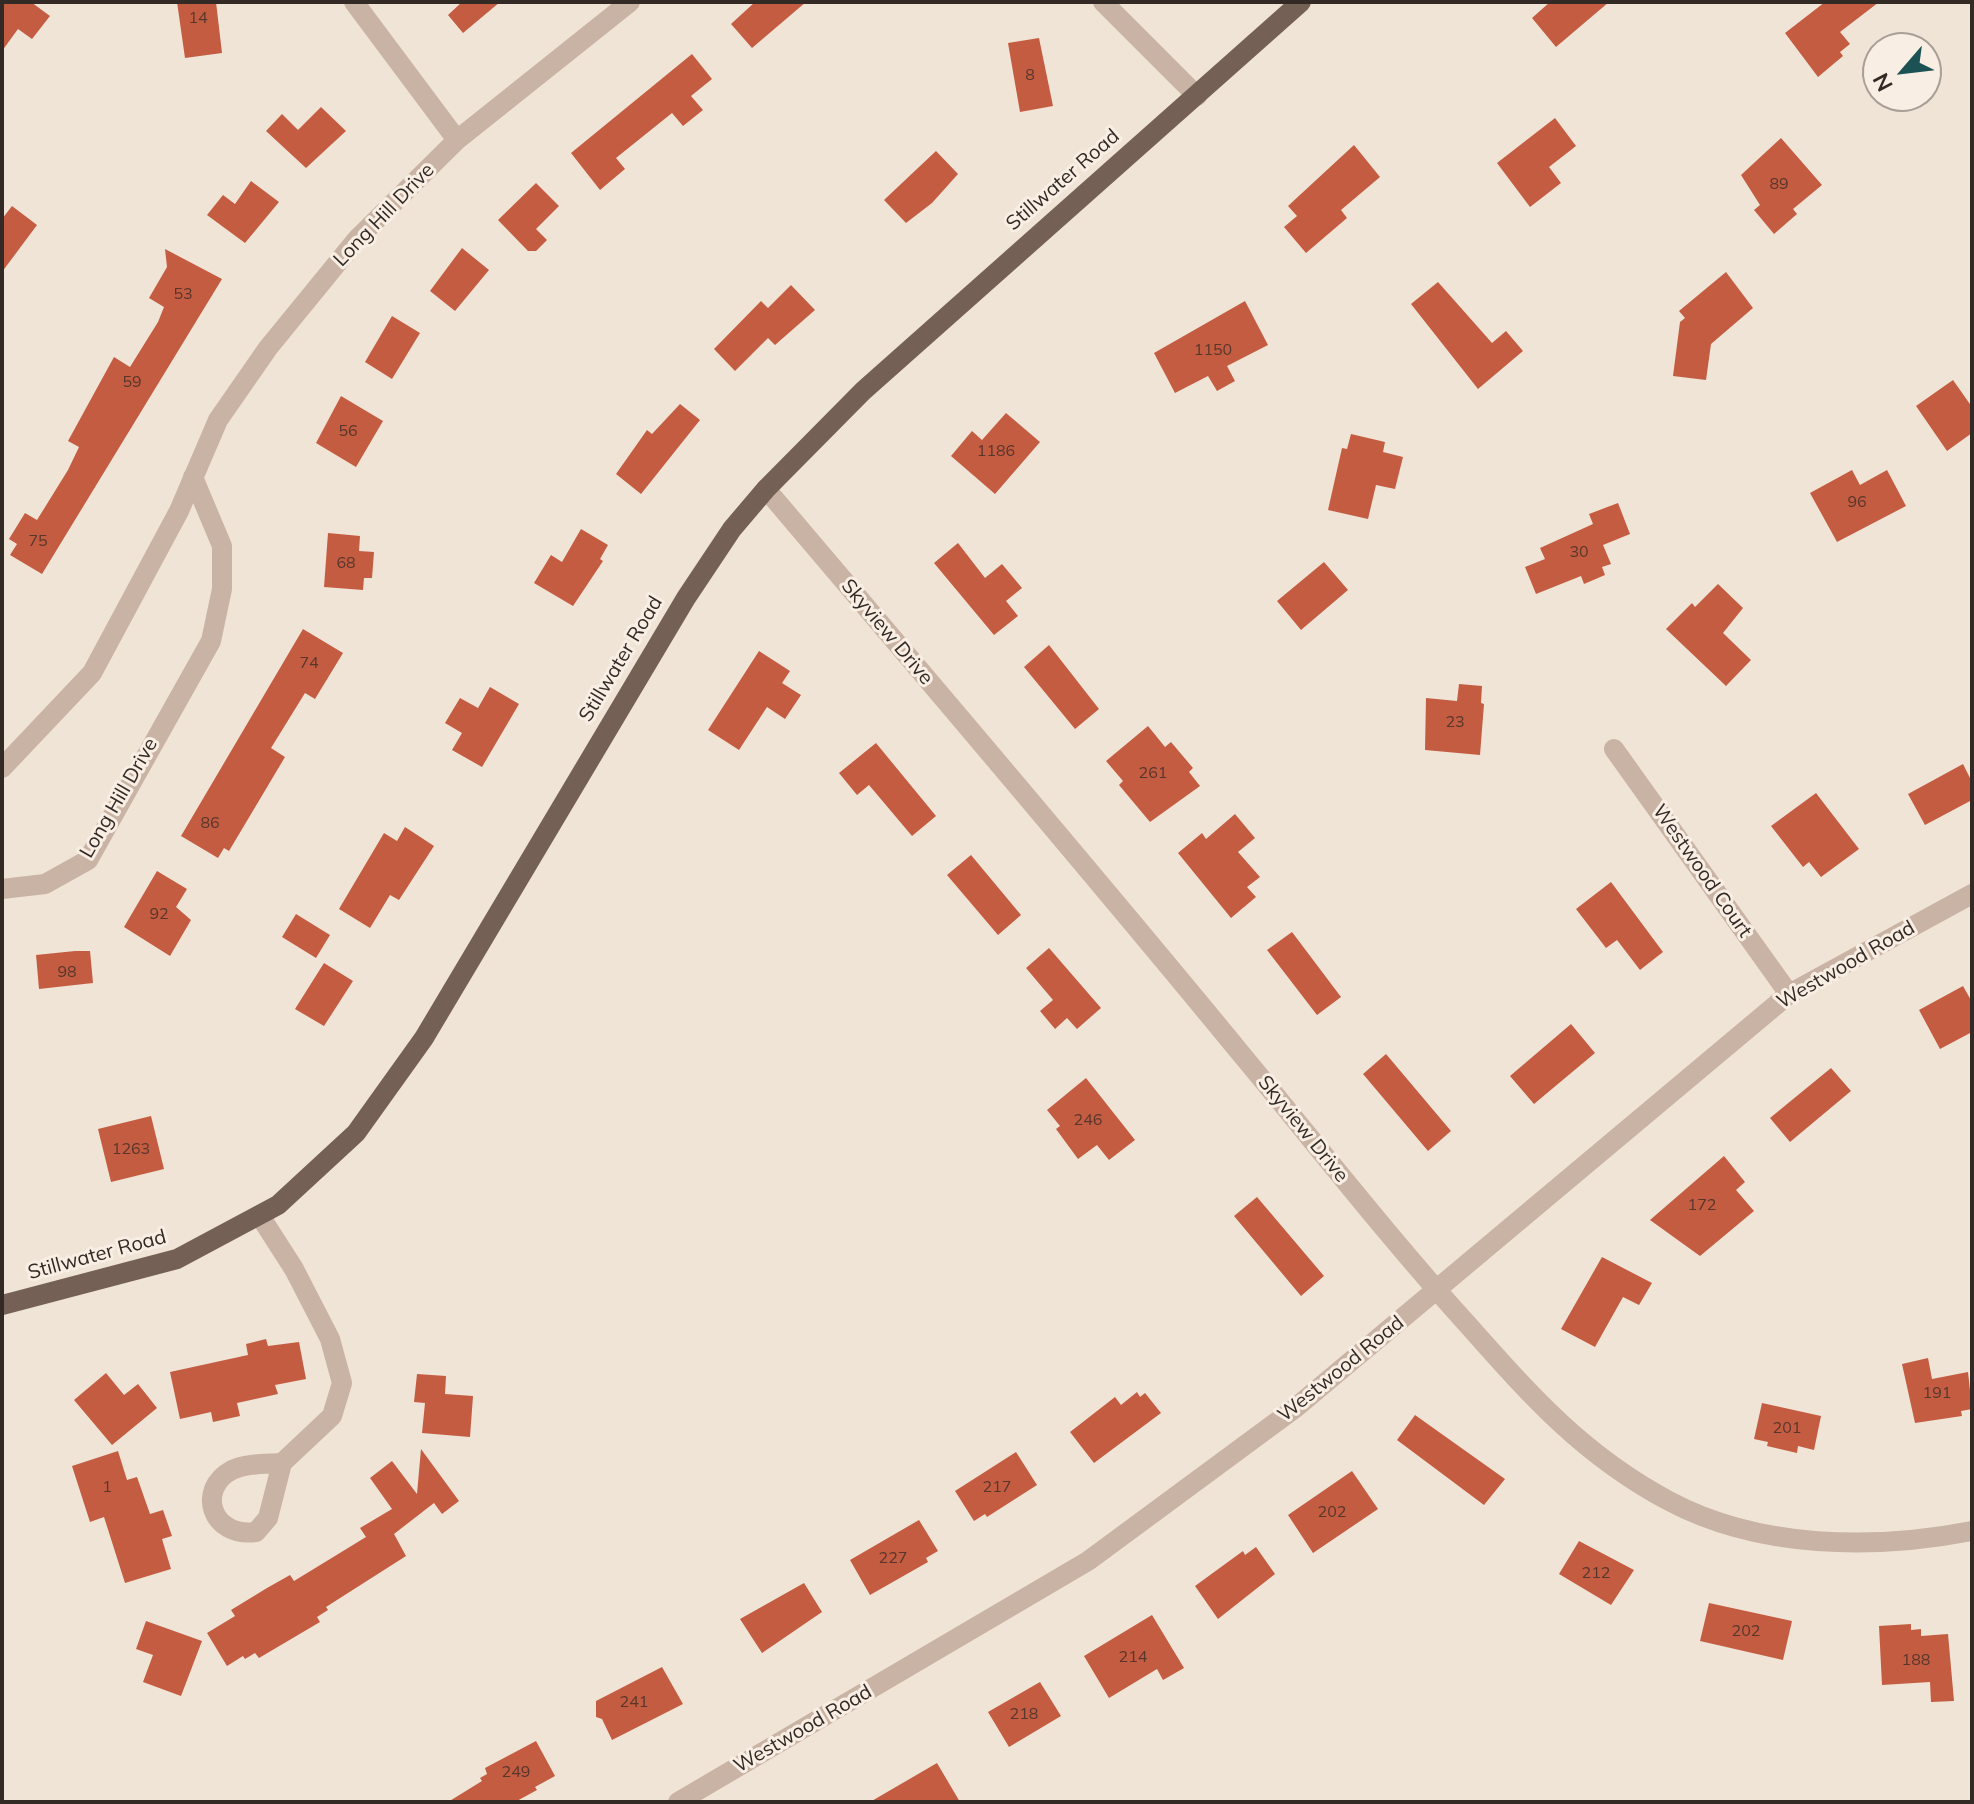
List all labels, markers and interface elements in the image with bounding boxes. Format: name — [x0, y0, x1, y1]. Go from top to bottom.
house number: 14 — [188, 8, 208, 28]
north arrow — [1862, 32, 1942, 112]
house number: 8 — [1025, 65, 1035, 85]
text: N — [1866, 68, 1899, 96]
street label: Stillwater Road — [1001, 124, 1125, 236]
street label: Long Hill Drive — [329, 158, 439, 272]
house number: 89 — [1769, 174, 1789, 194]
house number: 53 — [173, 284, 193, 304]
house number: 1150 — [1194, 340, 1232, 360]
house number: 59 — [122, 372, 142, 392]
house number: 56 — [338, 421, 358, 441]
house number: 1186 — [977, 441, 1015, 461]
house number: 96 — [1847, 492, 1867, 512]
house number: 75 — [28, 531, 48, 551]
house number: 30 — [1569, 542, 1589, 562]
house number: 68 — [336, 553, 356, 573]
street label: Skyview Drive — [836, 574, 938, 690]
street label: Stillwater Road — [574, 592, 668, 726]
house number: 74 — [299, 653, 319, 673]
house number: 23 — [1445, 712, 1465, 732]
street label: Long Hill Drive — [75, 734, 163, 862]
house number: 261 — [1139, 763, 1167, 783]
street label: Westwood Court — [1647, 800, 1757, 942]
house number: 86 — [200, 813, 220, 833]
house number: 92 — [149, 904, 169, 924]
street label: Westwood Road — [1773, 916, 1919, 1014]
house number: 98 — [57, 962, 77, 982]
street label: Skyview Drive — [1253, 1071, 1353, 1187]
house number: 246 — [1074, 1110, 1102, 1130]
house number: 1263 — [112, 1139, 150, 1159]
house number: 172 — [1688, 1195, 1716, 1215]
street label: Stillwater Road — [25, 1225, 169, 1285]
street label: Westwood Road — [1273, 1311, 1409, 1427]
house number: 191 — [1923, 1383, 1951, 1403]
house number: 201 — [1773, 1418, 1801, 1438]
house number: 1 — [102, 1477, 112, 1497]
house number: 217 — [983, 1477, 1011, 1497]
house number: 202 — [1318, 1502, 1346, 1522]
house number: 227 — [879, 1548, 907, 1568]
house number: 212 — [1582, 1563, 1610, 1583]
house number: 202 — [1732, 1621, 1760, 1641]
house number: 214 — [1119, 1647, 1147, 1667]
house number: 188 — [1902, 1650, 1930, 1670]
street label: Westwood Road — [730, 1680, 876, 1778]
house number: 241 — [620, 1692, 648, 1712]
house number: 218 — [1010, 1704, 1038, 1724]
house number: 249 — [502, 1762, 530, 1782]

